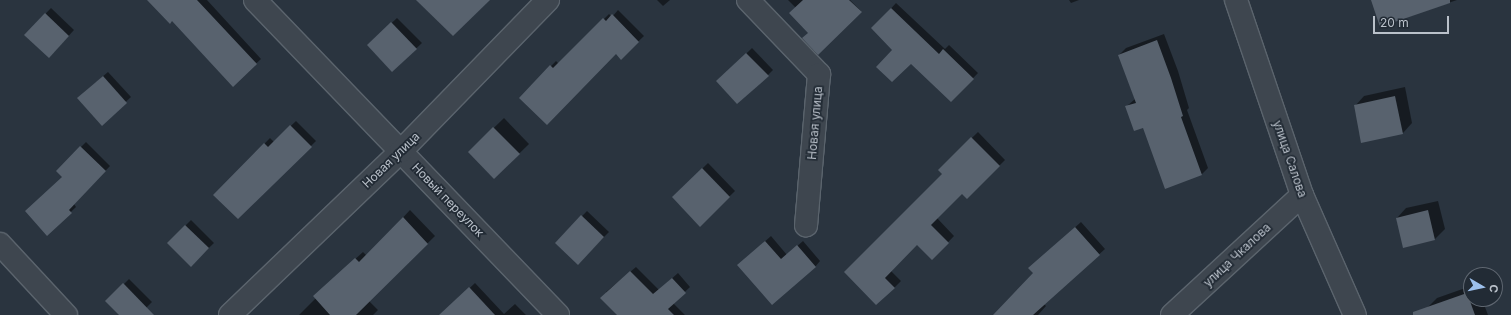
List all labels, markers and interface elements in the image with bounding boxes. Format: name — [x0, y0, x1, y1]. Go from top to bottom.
scale bar — [1375, 8, 1451, 34]
text: 20 m — [1380, 15, 1409, 30]
street label: Новая улица — [805, 86, 825, 160]
street label: улица Салова — [1270, 119, 1310, 199]
street label: Новая улица — [359, 129, 423, 191]
street label: Новый переулок — [409, 160, 487, 240]
street label: улица Чкалова — [1200, 220, 1274, 290]
north arrow — [1463, 267, 1503, 307]
text: С — [1486, 284, 1501, 294]

